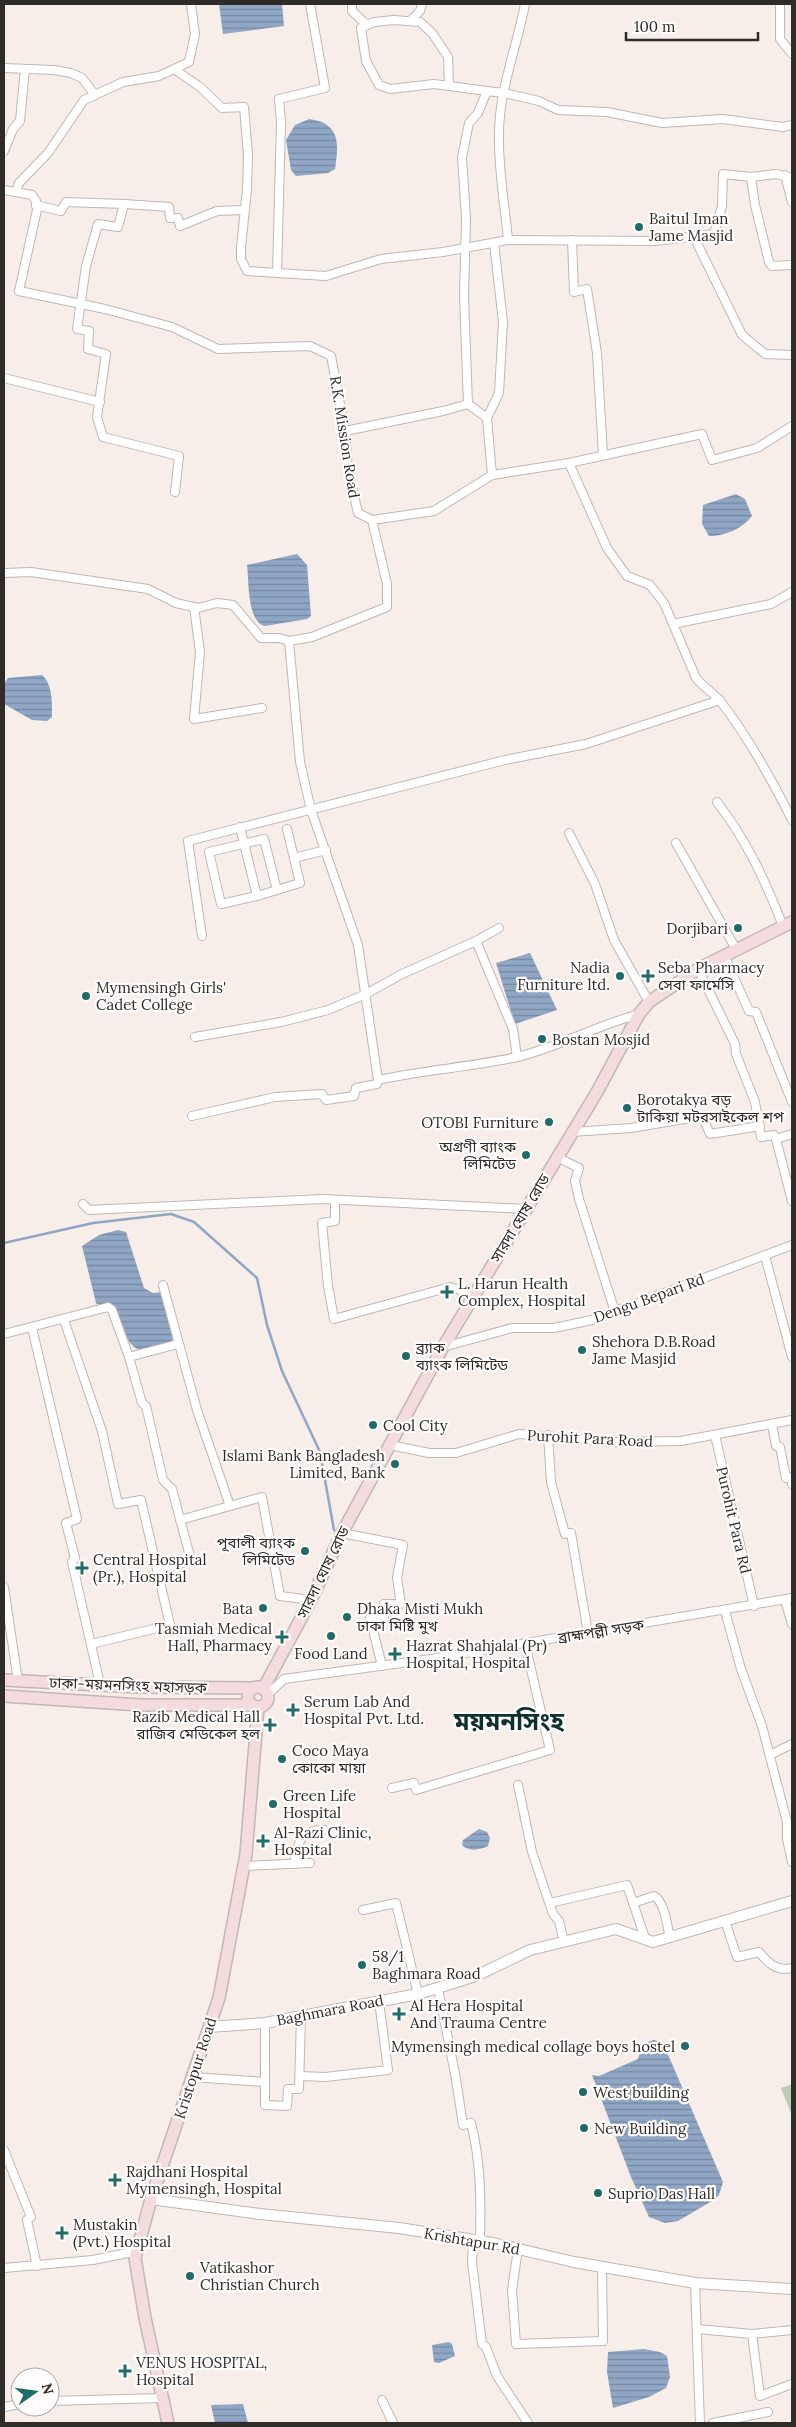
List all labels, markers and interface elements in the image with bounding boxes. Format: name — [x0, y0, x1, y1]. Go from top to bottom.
scale bar — [626, 10, 758, 42]
text: 100 m — [634, 17, 675, 36]
place label: Baitul Iman Jame Masjid — [648, 209, 733, 245]
marker: Baitul Iman Jame Masjid — [633, 221, 645, 233]
street label: R.K. Mission Road — [326, 374, 364, 500]
place label: Dorjibari — [666, 919, 728, 938]
marker: Dorjibari — [732, 922, 744, 934]
place label: Nadia Furniture ltd. — [517, 958, 610, 994]
place label: Seba Pharmacy সেবা ফার্মেসি — [658, 958, 764, 994]
marker: Nadia Furniture ltd. — [614, 970, 626, 982]
marker: Seba Pharmacy সেবা ফার্মেসি — [642, 970, 654, 982]
place label: Mymensingh Girls' Cadet College — [96, 978, 226, 1014]
marker: Mymensingh Girls' Cadet College — [80, 990, 92, 1002]
place label: Bostan Mosjid — [552, 1030, 650, 1049]
marker: Bostan Mosjid — [536, 1033, 548, 1045]
place label: Borotakya বড় টাকিয়া মটরসাইকেল শপ — [636, 1090, 784, 1126]
marker: Borotakya বড় টাকিয়া মটরসাইকেল শপ — [621, 1102, 633, 1114]
place label: OTOBI Furniture — [421, 1113, 539, 1132]
marker: OTOBI Furniture — [543, 1116, 555, 1128]
place label: অগ্রণী ব্যাংক লিমিটেড — [438, 1137, 517, 1173]
marker: অগ্রণী ব্যাংক লিমিটেড — [520, 1149, 532, 1161]
street label: সারদা ঘোষ রোড — [486, 1170, 554, 1266]
street label: Dengu Bepari Rd — [591, 1269, 707, 1327]
place label: L. Harun Health Complex, Hospital — [458, 1274, 586, 1310]
marker: L. Harun Health Complex, Hospital — [440, 1285, 454, 1299]
place label: Shehora D.B.Road Jame Masjid — [591, 1332, 716, 1368]
place label: ব্র্যাক ব্যাংক লিমিটেড — [415, 1338, 508, 1374]
marker: Shehora D.B.Road Jame Masjid — [576, 1344, 588, 1356]
marker: ব্র্যাক ব্যাংক লিমিটেড — [400, 1350, 412, 1362]
place label: Cool City — [383, 1416, 448, 1435]
marker: Cool City — [367, 1419, 379, 1431]
street label: Purohit Para Road — [527, 1425, 653, 1451]
place label: Islami Bank Bangladesh Limited, Bank — [222, 1446, 385, 1482]
marker: Islami Bank Bangladesh Limited, Bank — [389, 1458, 401, 1470]
street label: Purohit Para Rd — [712, 1465, 756, 1575]
street label: সারদা ঘোষ রোড — [292, 1523, 354, 1622]
place label: পূবালী ব্যাংক লিমিটেড — [217, 1533, 296, 1569]
marker: পূবালী ব্যাংক লিমিটেড — [299, 1545, 311, 1557]
place label: Central Hospital (Pr.), Hospital — [93, 1550, 207, 1587]
marker: Central Hospital (Pr.), Hospital — [75, 1561, 89, 1575]
place label: Bata — [222, 1599, 253, 1618]
place label: Dhaka Misti Mukh ঢাকা মিষ্টি মুখ — [356, 1599, 483, 1635]
marker: Bata — [257, 1602, 269, 1614]
marker: Dhaka Misti Mukh ঢাকা মিষ্টি মুখ — [341, 1611, 353, 1623]
street label: ব্রাহ্মপল্লী সড়ক — [556, 1615, 646, 1647]
place label: Tasmiah Medical Hall, Pharmacy — [155, 1619, 272, 1655]
marker: Food Land — [325, 1630, 337, 1642]
marker: Tasmiah Medical Hall, Pharmacy — [276, 1631, 288, 1643]
place label: Hazrat Shahjalal (Pr) Hospital, Hospital — [406, 1636, 547, 1672]
place label: Food Land — [294, 1644, 368, 1663]
marker: Hazrat Shahjalal (Pr) Hospital, Hospital — [388, 1647, 402, 1661]
street label: ঢাকা-ময়মনসিংহ মহাসড়ক — [48, 1673, 208, 1697]
place label: Serum Lab And Hospital Pvt. Ltd. — [304, 1692, 424, 1728]
marker: Serum Lab And Hospital Pvt. Ltd. — [286, 1703, 300, 1717]
district label: ময়মনসিংহ — [453, 1705, 565, 1737]
place label: Razib Medical Hall রাজিব মেডিকেল হল — [132, 1707, 261, 1743]
marker: Razib Medical Hall রাজিব মেডিকেল হল — [264, 1719, 276, 1731]
place label: Coco Maya কোকো মায়া — [292, 1741, 369, 1777]
marker: Coco Maya কোকো মায়া — [276, 1753, 288, 1765]
place label: Green Life Hospital — [283, 1786, 356, 1822]
marker: Green Life Hospital — [267, 1798, 279, 1810]
place label: Al-Razi Clinic, Hospital — [273, 1823, 371, 1859]
marker: Al-Razi Clinic, Hospital — [256, 1834, 270, 1848]
place label: 58/1 Baghmara Road — [372, 1947, 481, 1983]
marker: 58/1 Baghmara Road — [356, 1959, 368, 1971]
street label: Baghmara Road — [275, 1990, 385, 2030]
place label: Al Hera Hospital And Trauma Centre — [409, 1996, 547, 2032]
marker: Al Hera Hospital And Trauma Centre — [392, 2007, 406, 2021]
street label: Kristopur Road — [170, 2015, 220, 2121]
place label: Mymensingh medical collage boys hostel — [391, 2037, 675, 2056]
marker: Mymensingh medical collage boys hostel — [679, 2040, 691, 2052]
place label: West building — [593, 2083, 689, 2102]
marker: West building — [577, 2086, 589, 2098]
place label: New Building — [594, 2119, 687, 2138]
marker: New Building — [578, 2122, 590, 2134]
place label: Rajdhani Hospital Mymensingh, Hospital — [126, 2162, 282, 2198]
marker: Rajdhani Hospital Mymensingh, Hospital — [108, 2173, 122, 2187]
place label: Suprio Das Hall — [608, 2184, 715, 2203]
marker: Suprio Das Hall — [592, 2187, 604, 2199]
place label: Mustakin (Pvt.) Hospital — [73, 2215, 171, 2252]
street label: Krishtapur Rd — [423, 2223, 521, 2259]
marker: Mustakin (Pvt.) Hospital — [55, 2226, 69, 2240]
place label: Vatikashor Christian Church — [199, 2258, 320, 2294]
marker: Vatikashor Christian Church — [184, 2270, 196, 2282]
place label: VENUS HOSPITAL, Hospital — [135, 2353, 267, 2389]
marker: VENUS HOSPITAL, Hospital — [118, 2364, 132, 2378]
north arrow — [10, 2367, 60, 2417]
text: N — [38, 2381, 58, 2396]

